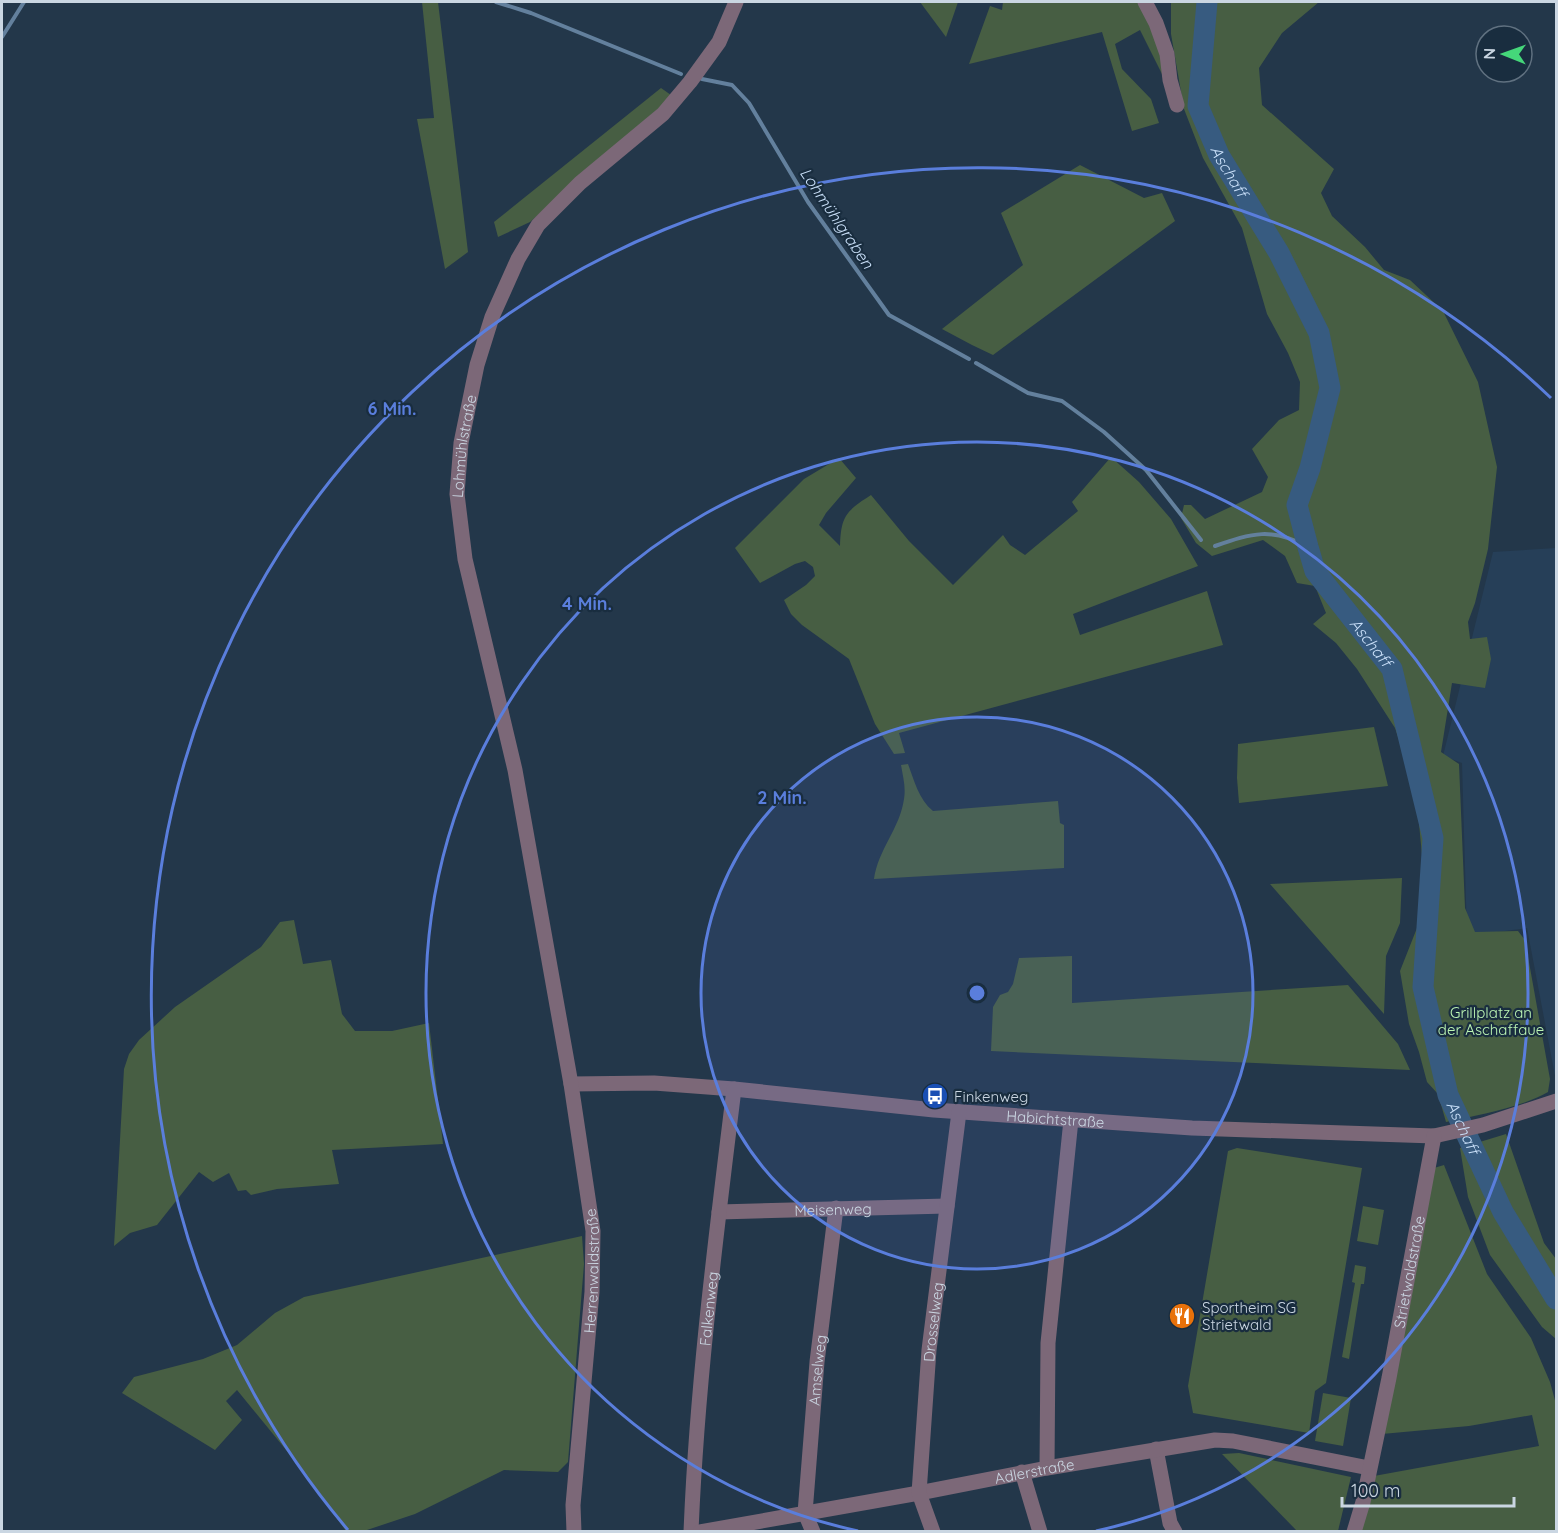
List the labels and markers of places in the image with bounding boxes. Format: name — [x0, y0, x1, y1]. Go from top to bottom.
centre of rings — [967, 983, 987, 1003]
bus stop icon: Finkenweg — [920, 1081, 950, 1111]
place label: Finkenweg — [954, 1087, 1028, 1106]
place label: Sportheim SG Strietwald — [1202, 1298, 1296, 1334]
restaurant icon: Sportheim SG Strietwald — [1167, 1301, 1197, 1331]

